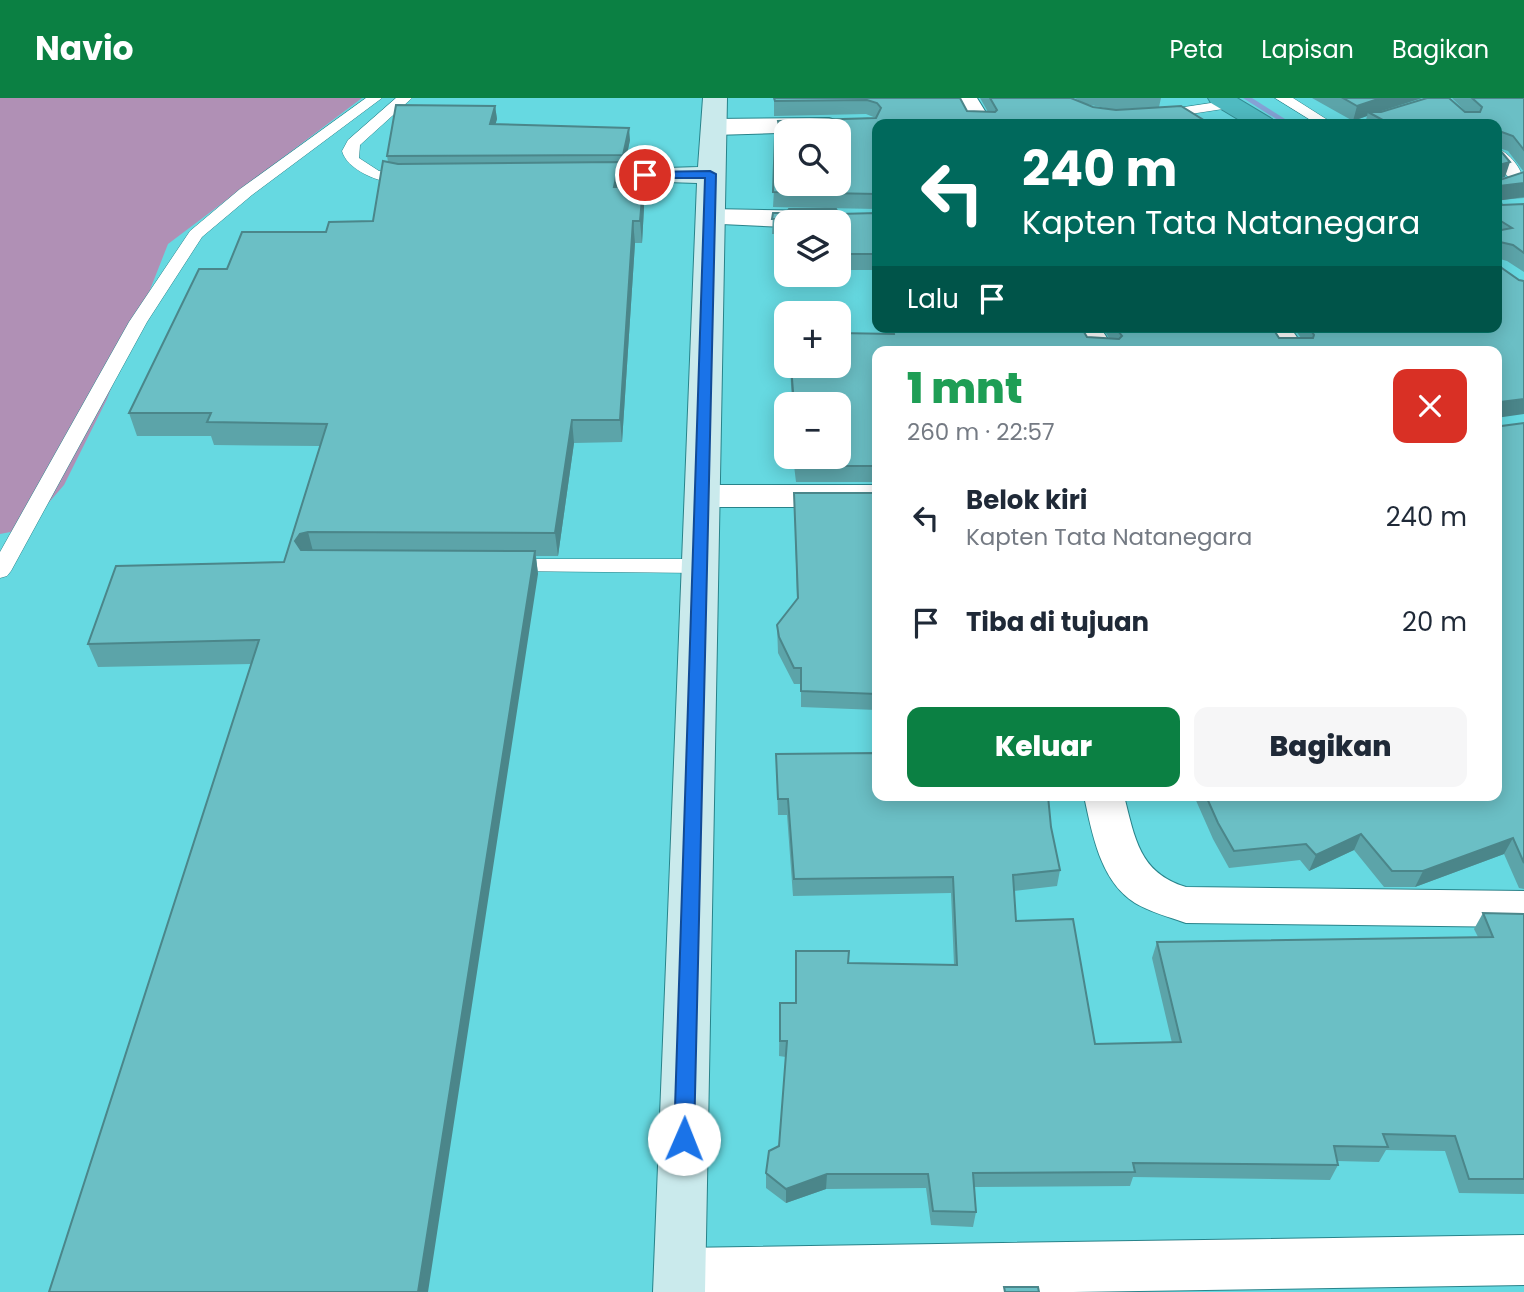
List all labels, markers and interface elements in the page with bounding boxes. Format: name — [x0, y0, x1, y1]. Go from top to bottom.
text: Navio — [35, 25, 134, 72]
text: Peta — [1169, 33, 1223, 66]
text: Lapisan — [1261, 33, 1354, 66]
text: Bagikan — [1392, 33, 1489, 66]
map controls — [774, 119, 851, 469]
button: search — [774, 119, 851, 196]
text: 240 m — [1022, 135, 1177, 203]
pin — [615, 145, 675, 205]
icon: left — [907, 147, 998, 238]
icon: arrive — [626, 156, 664, 194]
text: Kapten Tata Natanegara — [1022, 200, 1420, 245]
button: layers — [774, 210, 851, 287]
icon: arrive — [973, 280, 1011, 318]
text: Lalu — [907, 281, 959, 317]
button: + — [774, 301, 851, 378]
text: 1 mnt — [907, 359, 1023, 418]
button: close — [1393, 369, 1467, 443]
button: − — [774, 392, 851, 469]
text: 260 m · 22:57 — [907, 416, 1055, 448]
text: Belok kiri — [966, 482, 1088, 518]
icon: left — [907, 499, 945, 537]
text: 240 m — [1386, 499, 1467, 535]
text: Kapten Tata Natanegara — [966, 521, 1252, 553]
icon: arrive — [907, 604, 945, 642]
text: Tiba di tujuan — [966, 604, 1149, 640]
text: 20 m — [1402, 604, 1467, 640]
button: Keluar — [907, 707, 1180, 787]
button: Bagikan — [1194, 707, 1467, 787]
position arrow — [647, 1102, 721, 1176]

